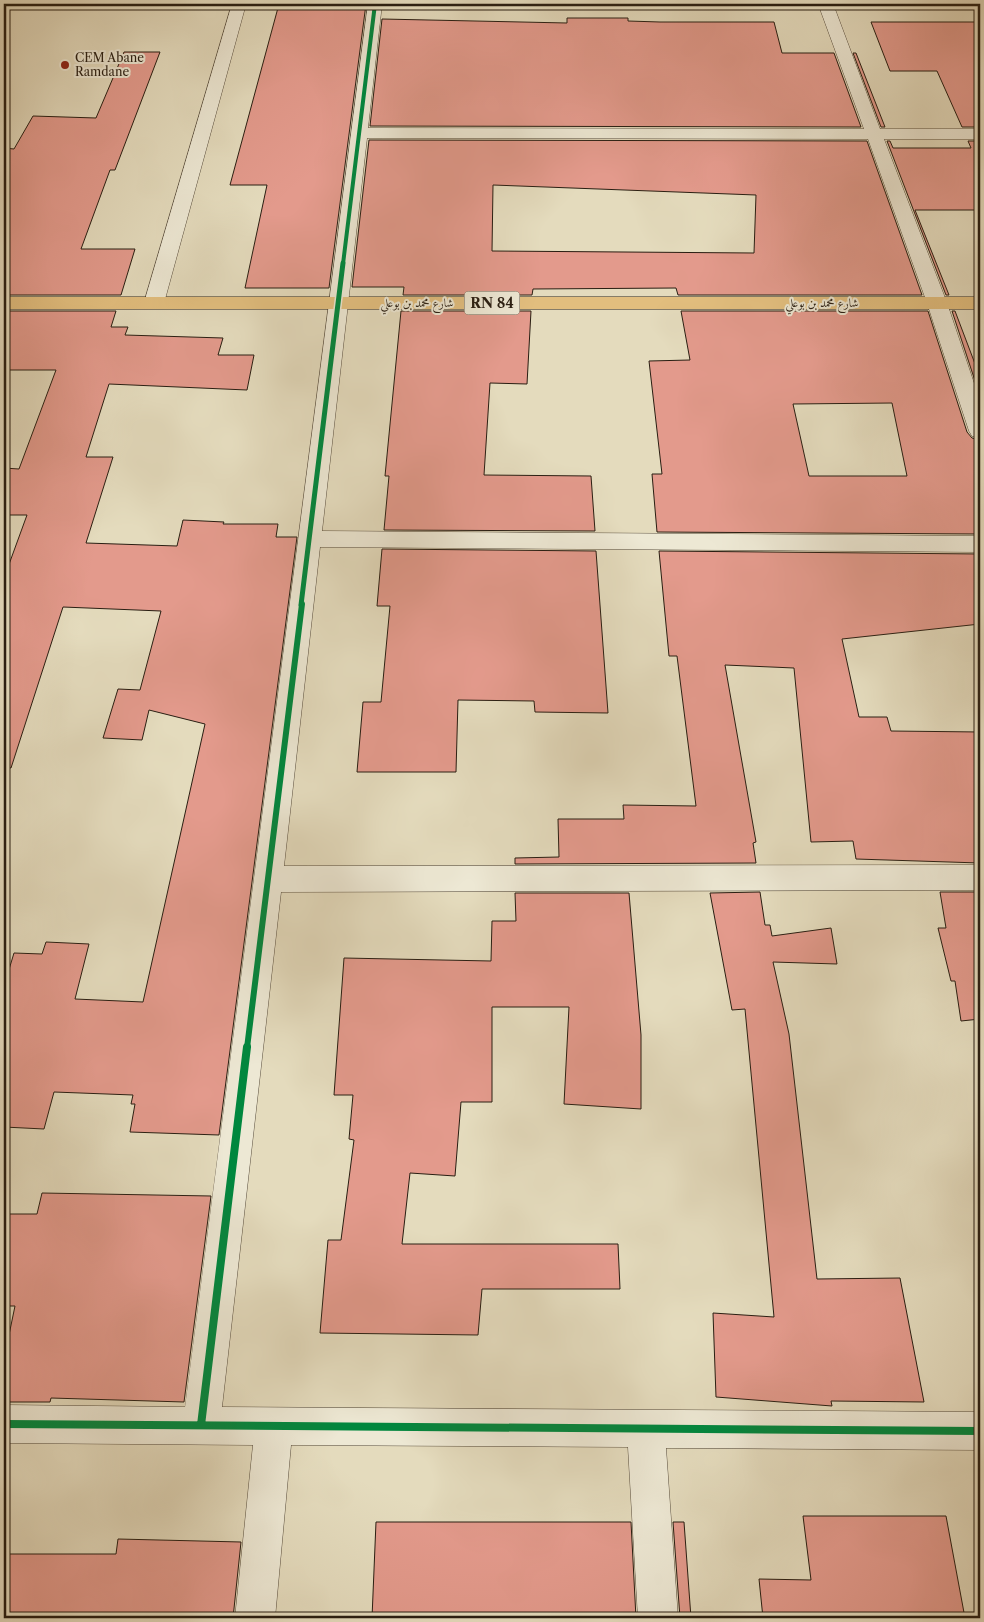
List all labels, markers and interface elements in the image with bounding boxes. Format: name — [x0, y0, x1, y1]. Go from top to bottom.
place label: CEM Abane Ramdane — [75, 50, 144, 79]
marker: CEM Abane Ramdane — [59, 59, 71, 71]
road number: RN 84 — [464, 292, 520, 314]
street label: شارع محمد بن بوعلي — [381, 295, 454, 315]
street label: شارع محمد بن بوعلي — [786, 295, 859, 315]

